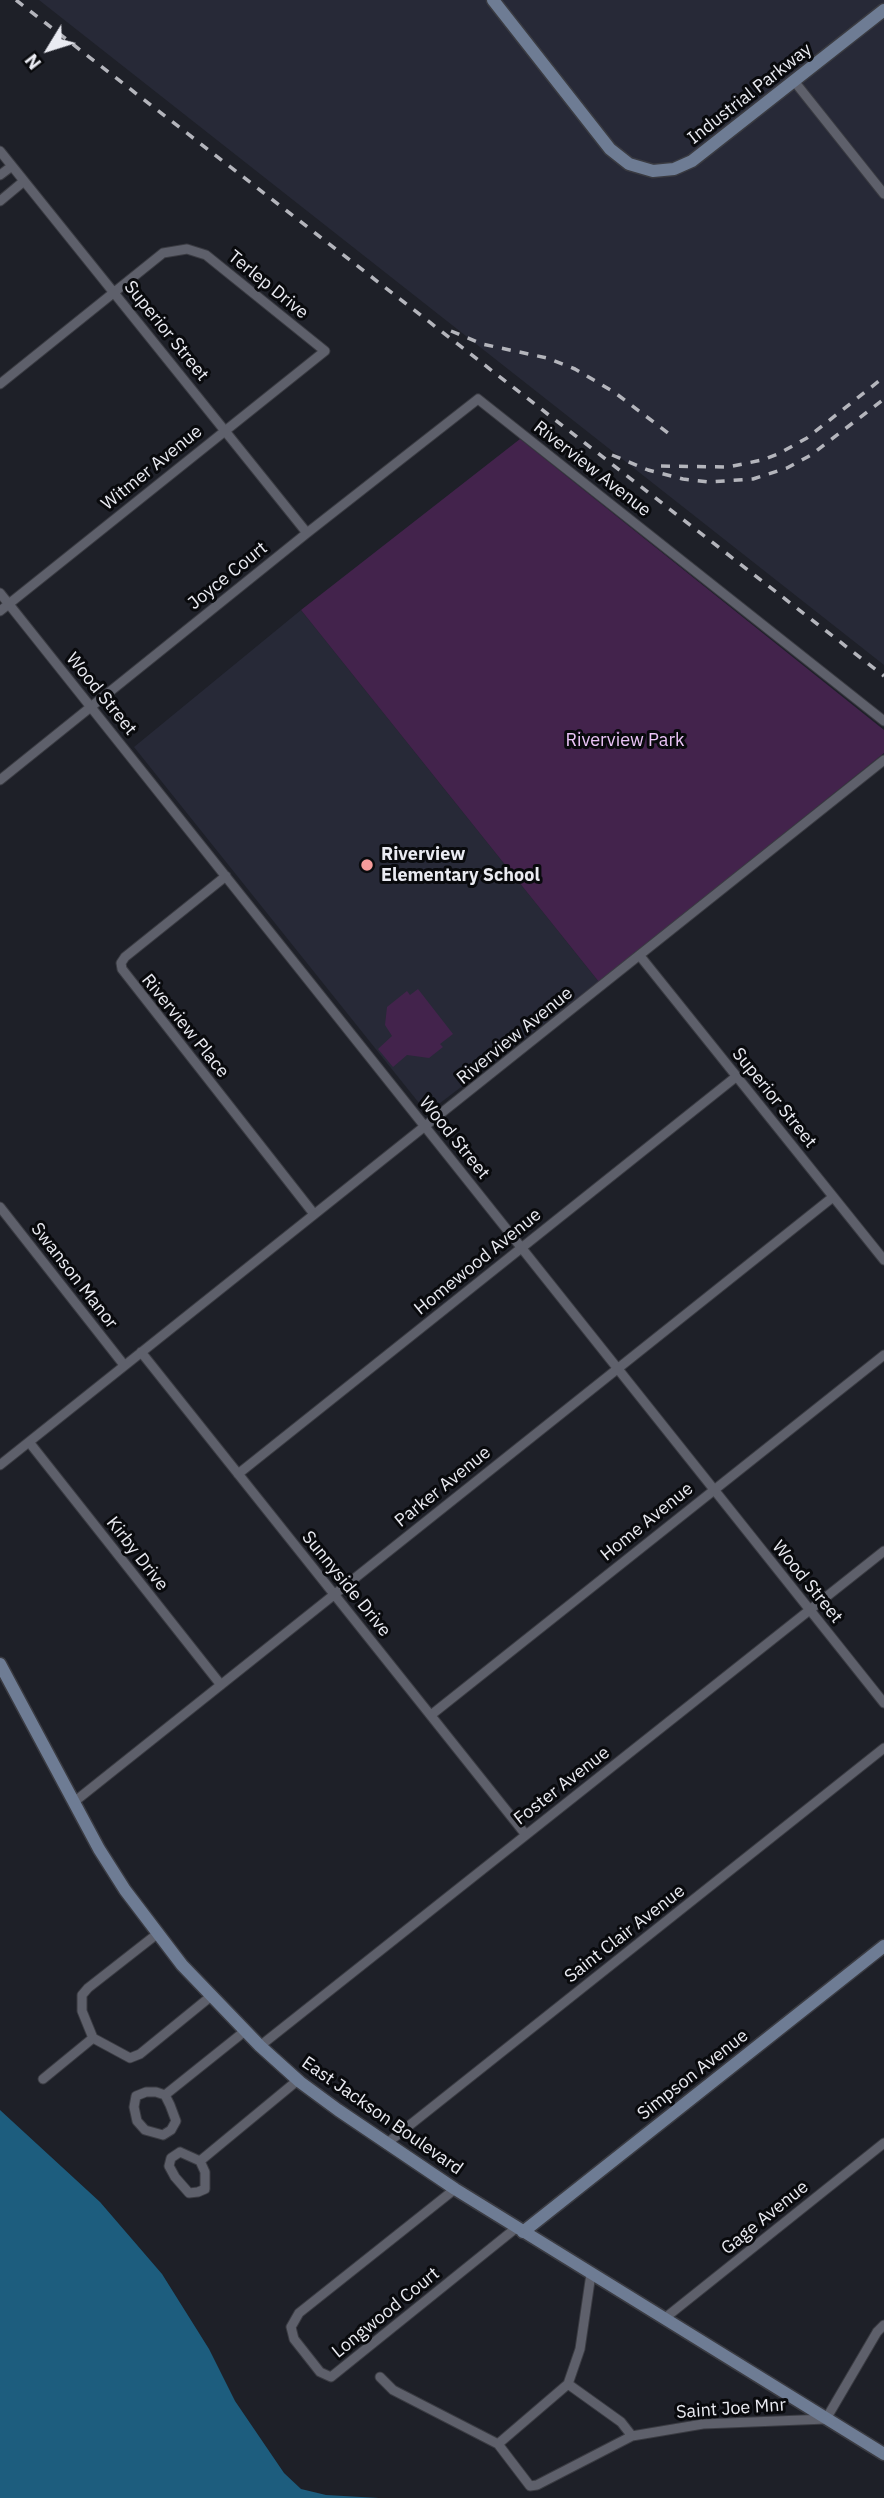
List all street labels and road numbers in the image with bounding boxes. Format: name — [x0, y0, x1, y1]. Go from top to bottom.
street label: Industrial Parkway — [684, 39, 816, 149]
street label: Terlep Drive — [224, 246, 312, 324]
street label: Superior Street — [119, 277, 213, 385]
street label: Riverview Avenue — [529, 417, 655, 521]
street label: Witmer Avenue — [97, 421, 207, 515]
street label: Joyce Court — [184, 538, 272, 614]
street label: Wood Street — [61, 648, 141, 740]
street label: Riverview Place — [137, 970, 233, 1082]
street label: Riverview Avenue — [453, 983, 577, 1089]
street label: Superior Street — [727, 1044, 821, 1152]
street label: Wood Street — [414, 1092, 494, 1184]
street label: Homewood Avenue — [410, 1204, 546, 1320]
street label: Swanson Manor — [26, 1219, 122, 1333]
street label: Parker Avenue — [391, 1442, 495, 1532]
street label: Home Avenue — [596, 1478, 698, 1566]
street label: Kirby Drive — [101, 1513, 173, 1595]
street label: Sunnyside Drive — [297, 1527, 395, 1641]
street label: Wood Street — [767, 1536, 847, 1628]
street label: Foster Avenue — [510, 1742, 614, 1830]
street label: Saint Clair Avenue — [561, 1880, 689, 1988]
street label: Simpson Avenue — [633, 2025, 753, 2125]
street label: East Jackson Boulevard — [297, 2052, 467, 2180]
street label: Gage Avenue — [717, 2176, 813, 2260]
street label: Longwood Court — [328, 2263, 444, 2363]
street label: Saint Joe Mnr — [675, 2394, 787, 2424]

